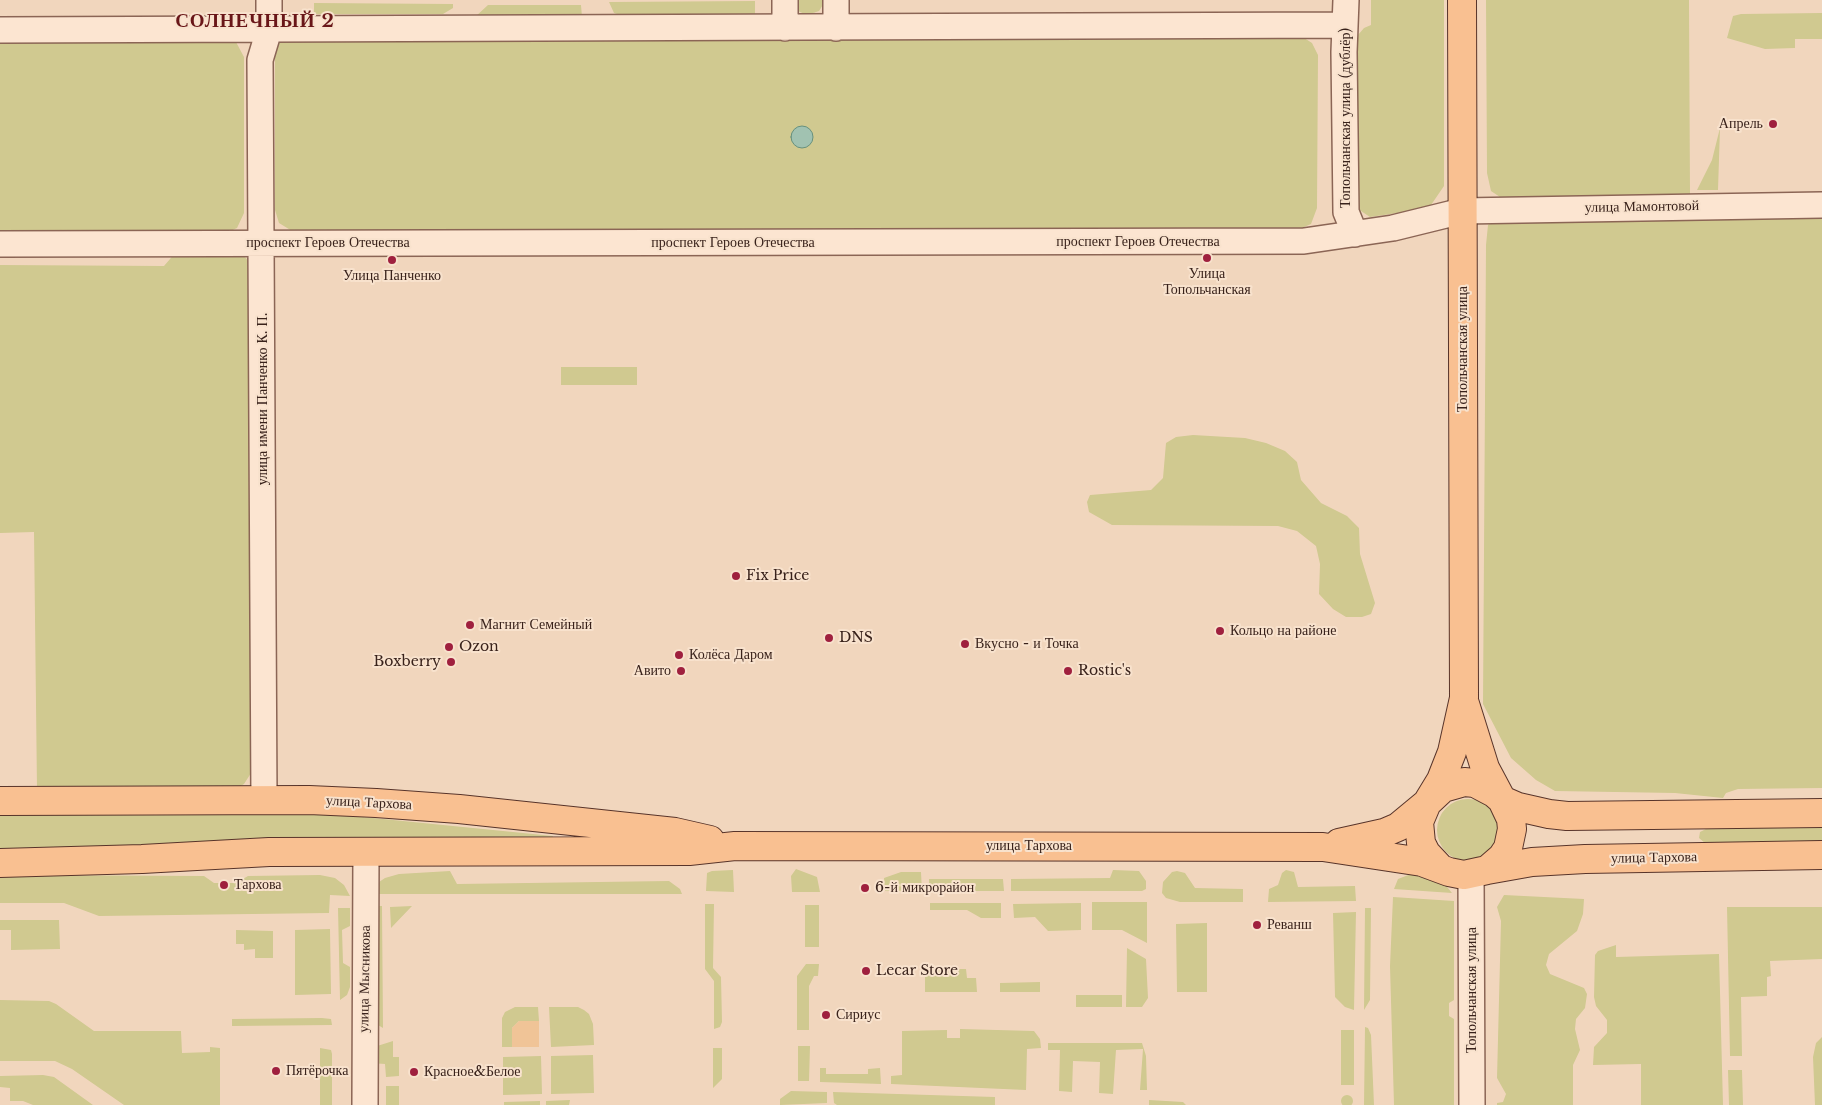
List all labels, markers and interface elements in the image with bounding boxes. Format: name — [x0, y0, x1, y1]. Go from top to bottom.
district label: СОЛНЕЧНЫЙ 2 — [174, 11, 336, 33]
street label: Топольчанская улица (дублёр) — [1338, 28, 1354, 208]
place label: Апрель — [1719, 116, 1763, 132]
marker: Апрель — [1767, 118, 1779, 130]
street label: улица Мамонтовой — [1585, 198, 1699, 216]
street label: проспект Героев Отечества — [1056, 234, 1220, 250]
street label: проспект Героев Отечества — [246, 235, 410, 251]
street label: проспект Героев Отечества — [651, 235, 815, 251]
marker: Улица Топольчанская — [1201, 252, 1213, 264]
marker: Улица Панченко — [386, 254, 398, 266]
place label: Улица Топольчанская — [1163, 266, 1251, 298]
place label: Улица Панченко — [343, 268, 441, 284]
street label: Топольчанская улица — [1455, 286, 1471, 412]
street label: улица имени Панченко К. П. — [255, 313, 271, 485]
place label: Fix Price — [746, 568, 809, 584]
marker: Fix Price — [730, 570, 742, 582]
place label: Магнит Семейный — [480, 617, 592, 633]
marker: Магнит Семейный — [464, 619, 476, 631]
place label: Кольцо на районе — [1230, 623, 1336, 639]
marker: Кольцо на районе — [1214, 625, 1226, 637]
place label: DNS — [839, 630, 873, 646]
marker: DNS — [823, 632, 835, 644]
place label: Вкусно - и Точка — [975, 636, 1079, 652]
marker: Вкусно - и Точка — [959, 638, 971, 650]
place label: Ozon — [459, 639, 499, 655]
marker: Ozon — [443, 641, 455, 653]
place label: Колёса Даром — [689, 647, 773, 663]
marker: Колёса Даром — [673, 649, 685, 661]
place label: Boxberry — [373, 654, 441, 670]
marker: Boxberry — [445, 656, 457, 668]
place label: Авито — [634, 663, 671, 679]
place label: Rostic's — [1078, 663, 1131, 679]
marker: Авито — [675, 665, 687, 677]
marker: Rostic's — [1062, 665, 1074, 677]
street label: улица Тархова — [326, 792, 412, 814]
street label: улица Тархова — [986, 838, 1072, 854]
street label: улица Тархова — [1611, 849, 1697, 867]
place label: Тархова — [234, 877, 282, 893]
marker: Тархова — [218, 879, 230, 891]
place label: 6-й микрорайон — [875, 880, 974, 896]
marker: 6-й микрорайон — [859, 882, 871, 894]
place label: Реванш — [1267, 917, 1312, 933]
marker: Реванш — [1251, 919, 1263, 931]
street label: улица Мысникова — [356, 925, 374, 1033]
street label: Топольчанская улица — [1464, 927, 1480, 1053]
place label: Lecar Store — [876, 963, 958, 979]
marker: Lecar Store — [860, 965, 872, 977]
place label: Сириус — [836, 1007, 881, 1023]
marker: Сириус — [820, 1009, 832, 1021]
place label: Пятёрочка — [286, 1063, 348, 1079]
place label: Красное&Белое — [424, 1064, 521, 1080]
marker: Пятёрочка — [270, 1065, 282, 1077]
marker: Красное&Белое — [408, 1066, 420, 1078]

